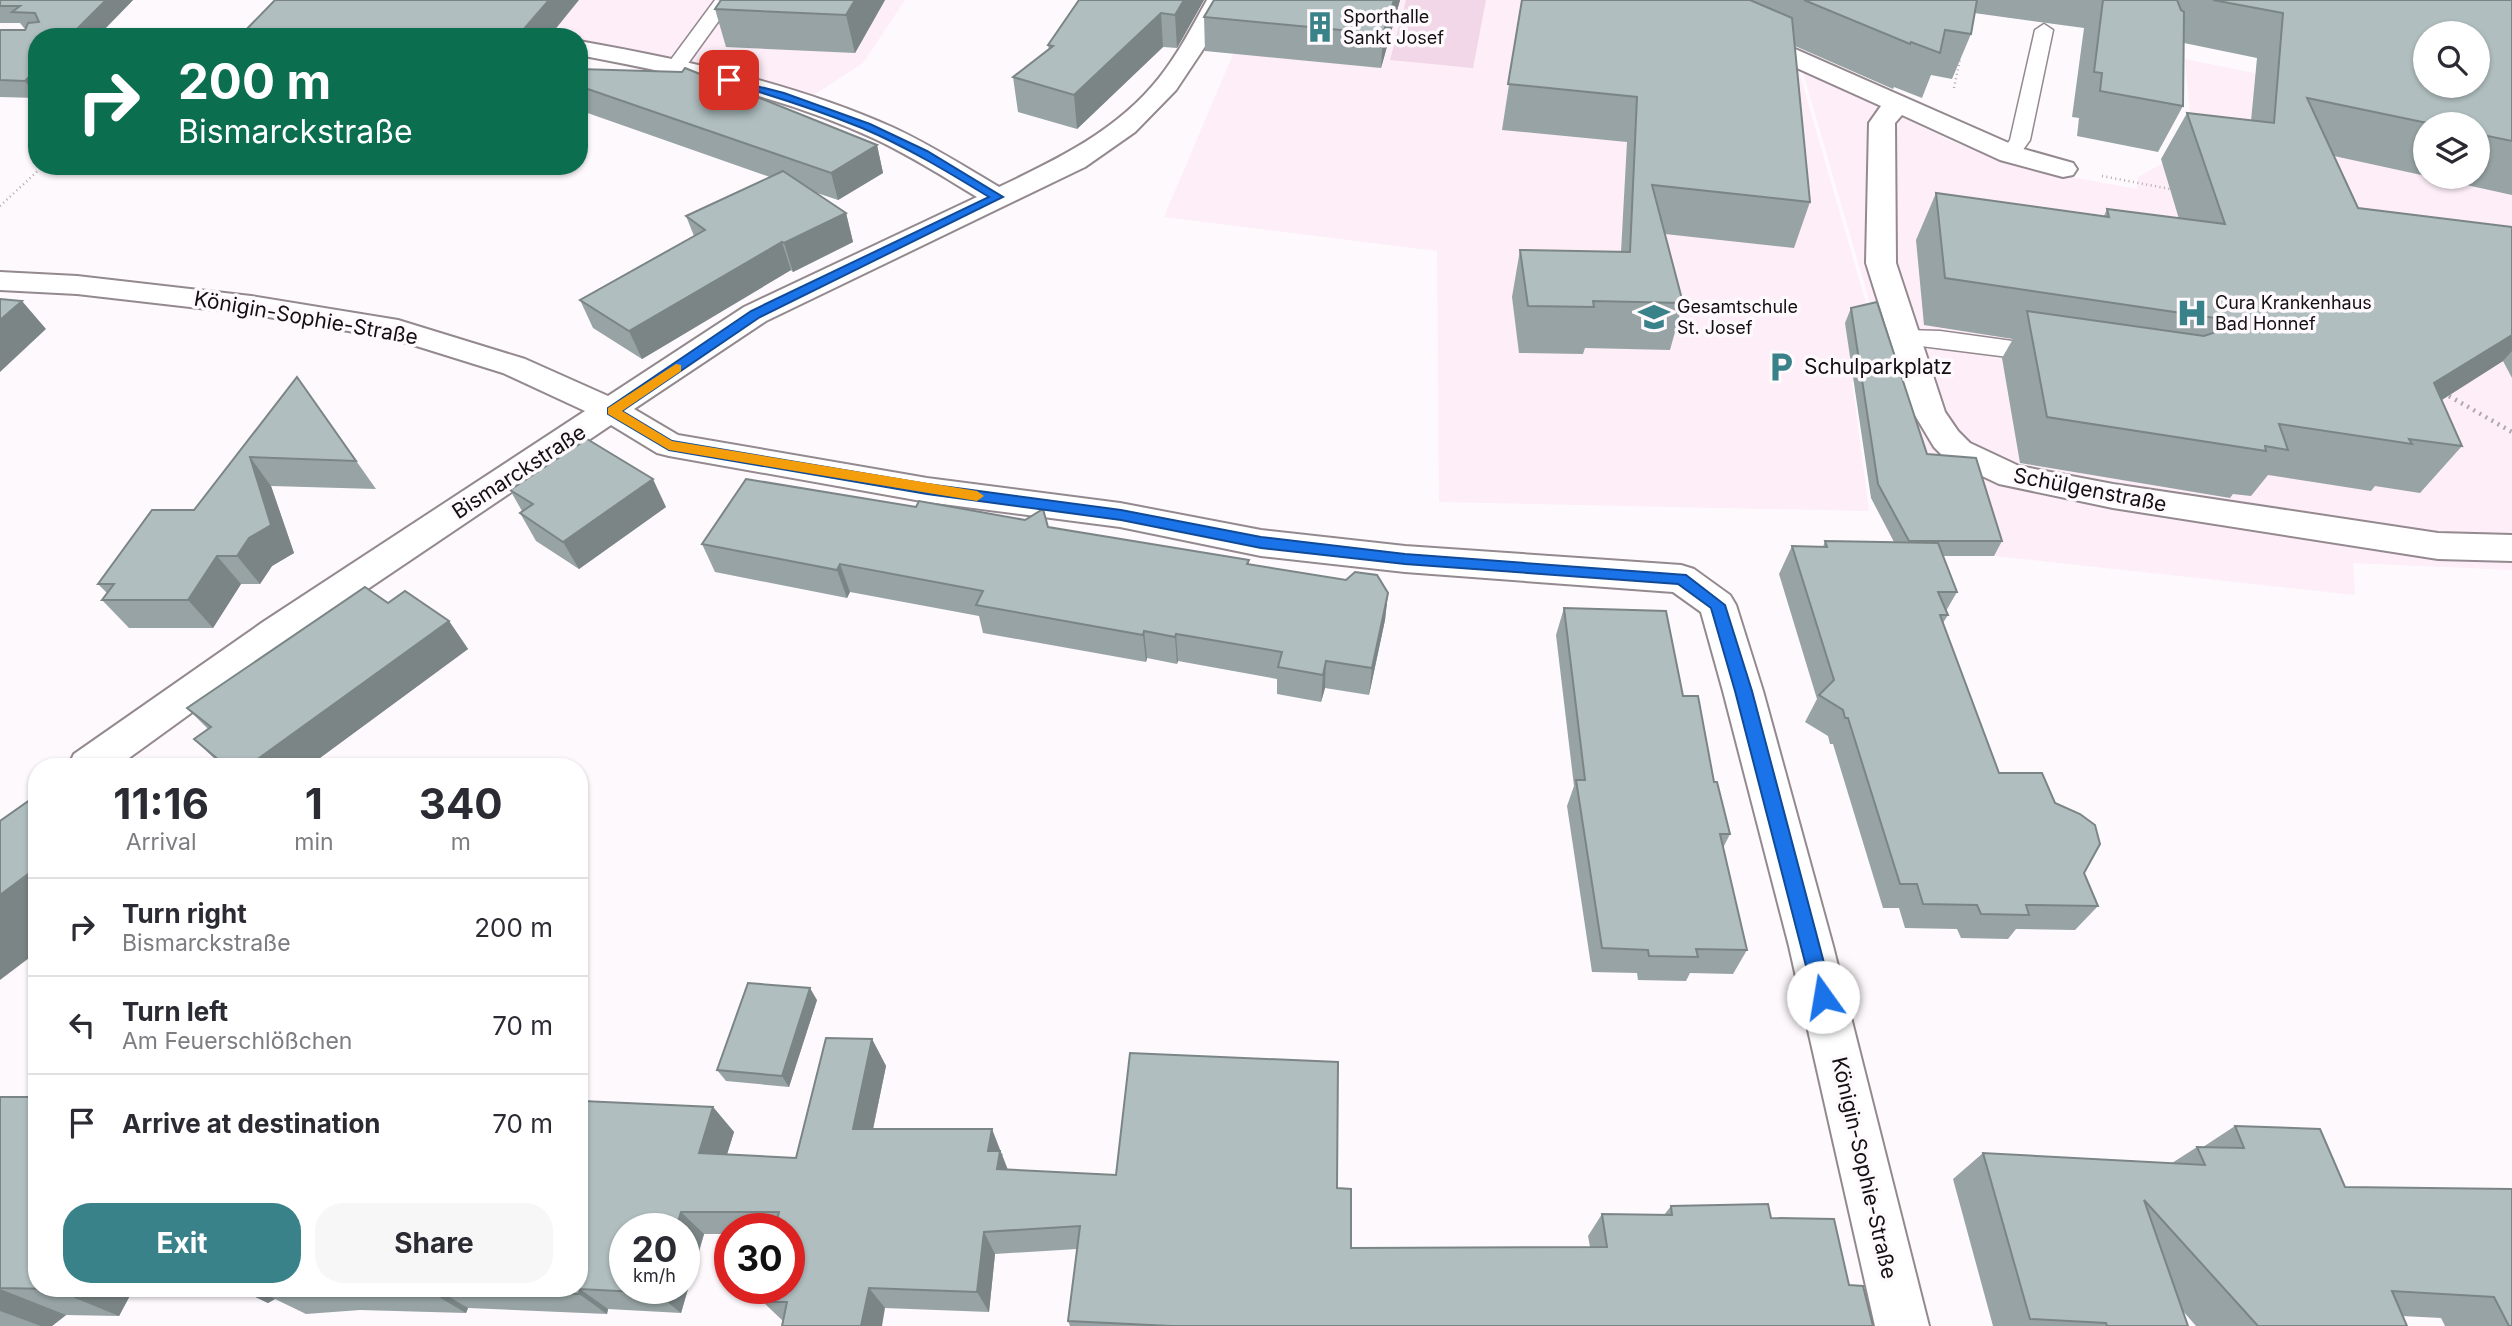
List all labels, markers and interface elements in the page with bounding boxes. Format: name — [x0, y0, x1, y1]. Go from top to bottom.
place label: Sporthalle Sankt Josef — [1343, 6, 1444, 48]
building icon: Sporthalle Sankt Josef — [1303, 10, 1337, 44]
map controls — [2413, 21, 2490, 189]
button: search — [2413, 21, 2490, 98]
pin — [699, 50, 759, 110]
text: 200 m — [178, 52, 331, 111]
icon: right — [63, 56, 154, 147]
icon: arrive — [710, 61, 748, 99]
text: Bismarckstraße — [178, 112, 413, 151]
button: layers — [2413, 112, 2490, 189]
street label: Königin-Sophie-Straße — [192, 285, 420, 350]
place label: Cura Krankenhaus Bad Honnef — [2215, 292, 2372, 334]
place label: Gesamtschule St. Josef — [1677, 296, 1798, 338]
hospital icon: Cura Krankenhaus Bad Honnef — [2175, 296, 2209, 330]
school or university icon: Gesamtschule St. Josef — [1637, 300, 1671, 334]
parking icon: Schulparkplatz — [1764, 350, 1798, 384]
place label: Schulparkplatz — [1804, 354, 1952, 379]
street label: Bismarckstraße — [447, 419, 590, 524]
street label: Schülgenstraße — [2011, 462, 2169, 517]
text: 11:16 — [113, 778, 209, 829]
text: 1 — [305, 778, 323, 829]
text: 340 — [419, 778, 503, 829]
text: Arrival — [126, 828, 197, 856]
text: min — [294, 828, 334, 856]
text: m — [451, 828, 471, 856]
text: Turn right — [122, 898, 247, 929]
icon: right — [63, 908, 101, 946]
text: 200 m — [474, 912, 553, 943]
text: Bismarckstraße — [122, 929, 291, 957]
position arrow — [1786, 960, 1860, 1034]
text: Turn left — [122, 996, 228, 1027]
icon: left — [63, 1006, 101, 1044]
text: 70 m — [492, 1010, 553, 1041]
text: Am Feuerschlößchen — [122, 1027, 352, 1055]
street label: Königin-Sophie-Straße — [1827, 1055, 1902, 1281]
icon: arrive — [63, 1104, 101, 1142]
text: Arrive at destination — [122, 1108, 381, 1139]
text: 70 m — [492, 1108, 553, 1139]
button: Exit — [63, 1203, 301, 1283]
button: Share — [315, 1203, 553, 1283]
speed limit sign: 30 — [714, 1213, 805, 1304]
text: 20 — [632, 1228, 677, 1270]
text: km/h — [633, 1265, 676, 1286]

